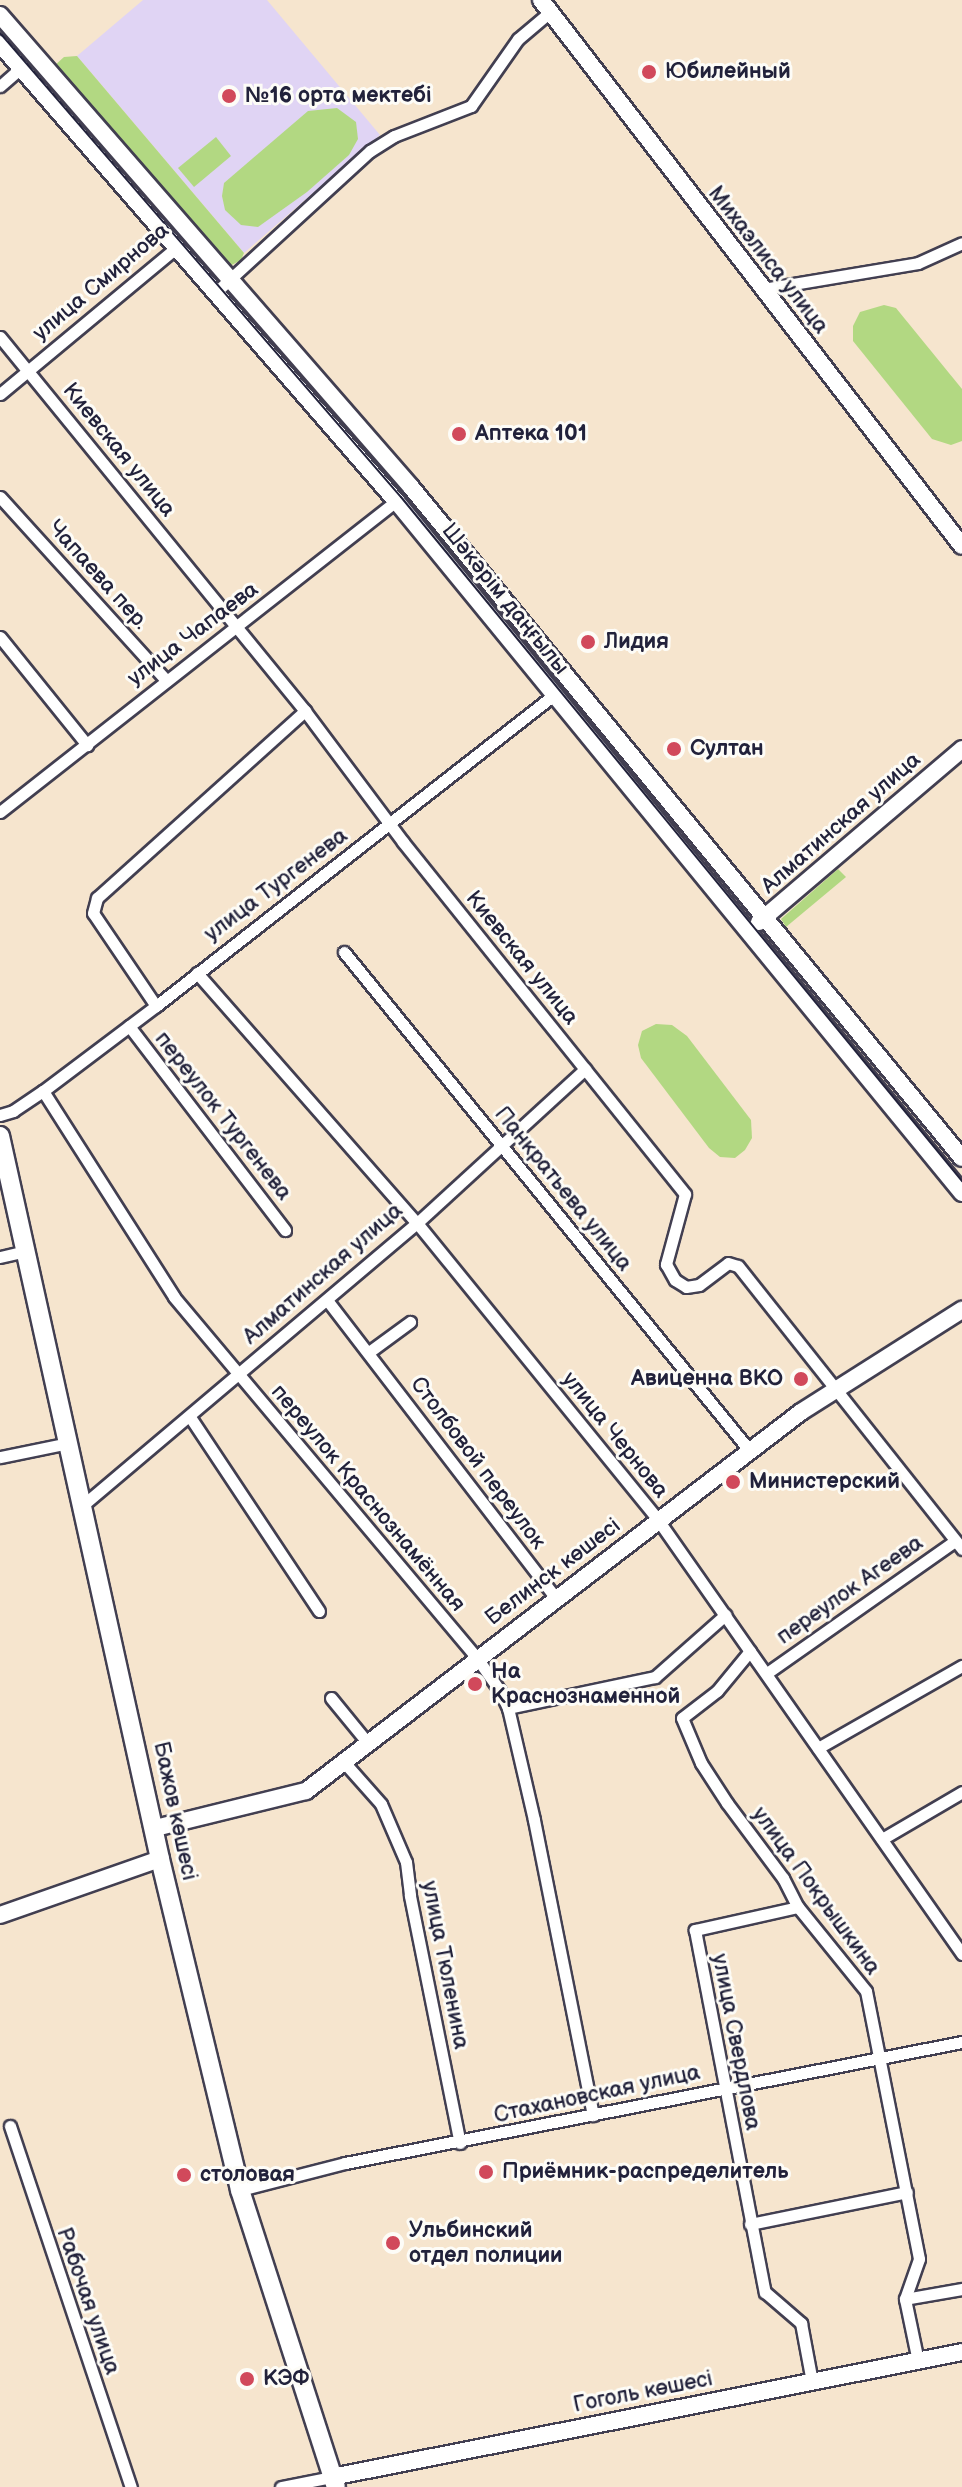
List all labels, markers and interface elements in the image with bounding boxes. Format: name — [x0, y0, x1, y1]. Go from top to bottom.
place label: Юбилейный — [665, 59, 791, 85]
marker: Юбилейный — [640, 63, 658, 81]
place label: №16 орта мектебі — [245, 83, 432, 109]
marker: №16 орта мектебі — [220, 87, 238, 105]
street label: Михаэлиса улица — [702, 181, 834, 339]
street label: улица Смирнова — [28, 217, 174, 347]
street label: Киевская улица — [57, 378, 181, 522]
place label: Аптека 101 — [475, 421, 587, 447]
marker: Аптека 101 — [450, 425, 468, 443]
street label: Чапаева пер. — [42, 515, 154, 635]
street label: Шәкәрім даңғылы — [436, 518, 574, 680]
street label: улица Чапаева — [122, 576, 264, 692]
place label: Лидия — [604, 629, 669, 655]
marker: Лидия — [579, 633, 597, 651]
place label: Султан — [690, 736, 764, 762]
marker: Султан — [665, 740, 683, 758]
street label: Алматинская улица — [756, 747, 926, 899]
street label: улица Тургенева — [199, 823, 353, 947]
street label: Киевская улица — [460, 886, 584, 1030]
street label: переулок Тургенева — [149, 1026, 297, 1206]
street label: Панкратьева улица — [489, 1102, 637, 1276]
street label: Алматинская улица — [238, 1198, 408, 1350]
place label: Авиценна ВКО — [631, 1366, 783, 1392]
street label: улица Чернова — [556, 1367, 674, 1503]
marker: Авиценна ВКО — [790, 1368, 812, 1390]
street label: Столбовой переулок — [405, 1372, 551, 1554]
street label: переулок Краснознамённая — [265, 1379, 471, 1617]
place label: Министерский — [749, 1469, 900, 1495]
marker: Министерский — [724, 1473, 742, 1491]
street label: Белинск көшесі — [480, 1513, 626, 1631]
street label: переулок Агеева — [772, 1530, 928, 1650]
place label: На Краснознаменной — [491, 1658, 680, 1710]
marker: На Краснознаменной — [466, 1675, 484, 1693]
street label: Бажов көшесі — [147, 1739, 203, 1883]
street label: улица Покрышкина — [746, 1802, 886, 1980]
street label: улица Тюленина — [416, 1879, 474, 2051]
street label: улица Свердлова — [706, 1952, 766, 2132]
street label: Стахановская улица — [492, 2059, 702, 2129]
place label: Приёмник-распределитель — [502, 2159, 788, 2185]
place label: столовая — [200, 2162, 295, 2188]
marker: Приёмник-распределитель — [477, 2163, 495, 2181]
marker: столовая — [175, 2166, 193, 2184]
place label: Ульбинский отдел полиции — [409, 2217, 562, 2268]
street label: Рабочая улица — [50, 2224, 126, 2378]
marker: Ульбинский отдел полиции — [384, 2234, 402, 2252]
place label: КЭФ — [263, 2366, 309, 2392]
street label: Гоголь көшесі — [571, 2366, 715, 2418]
marker: КЭФ — [238, 2370, 256, 2388]

